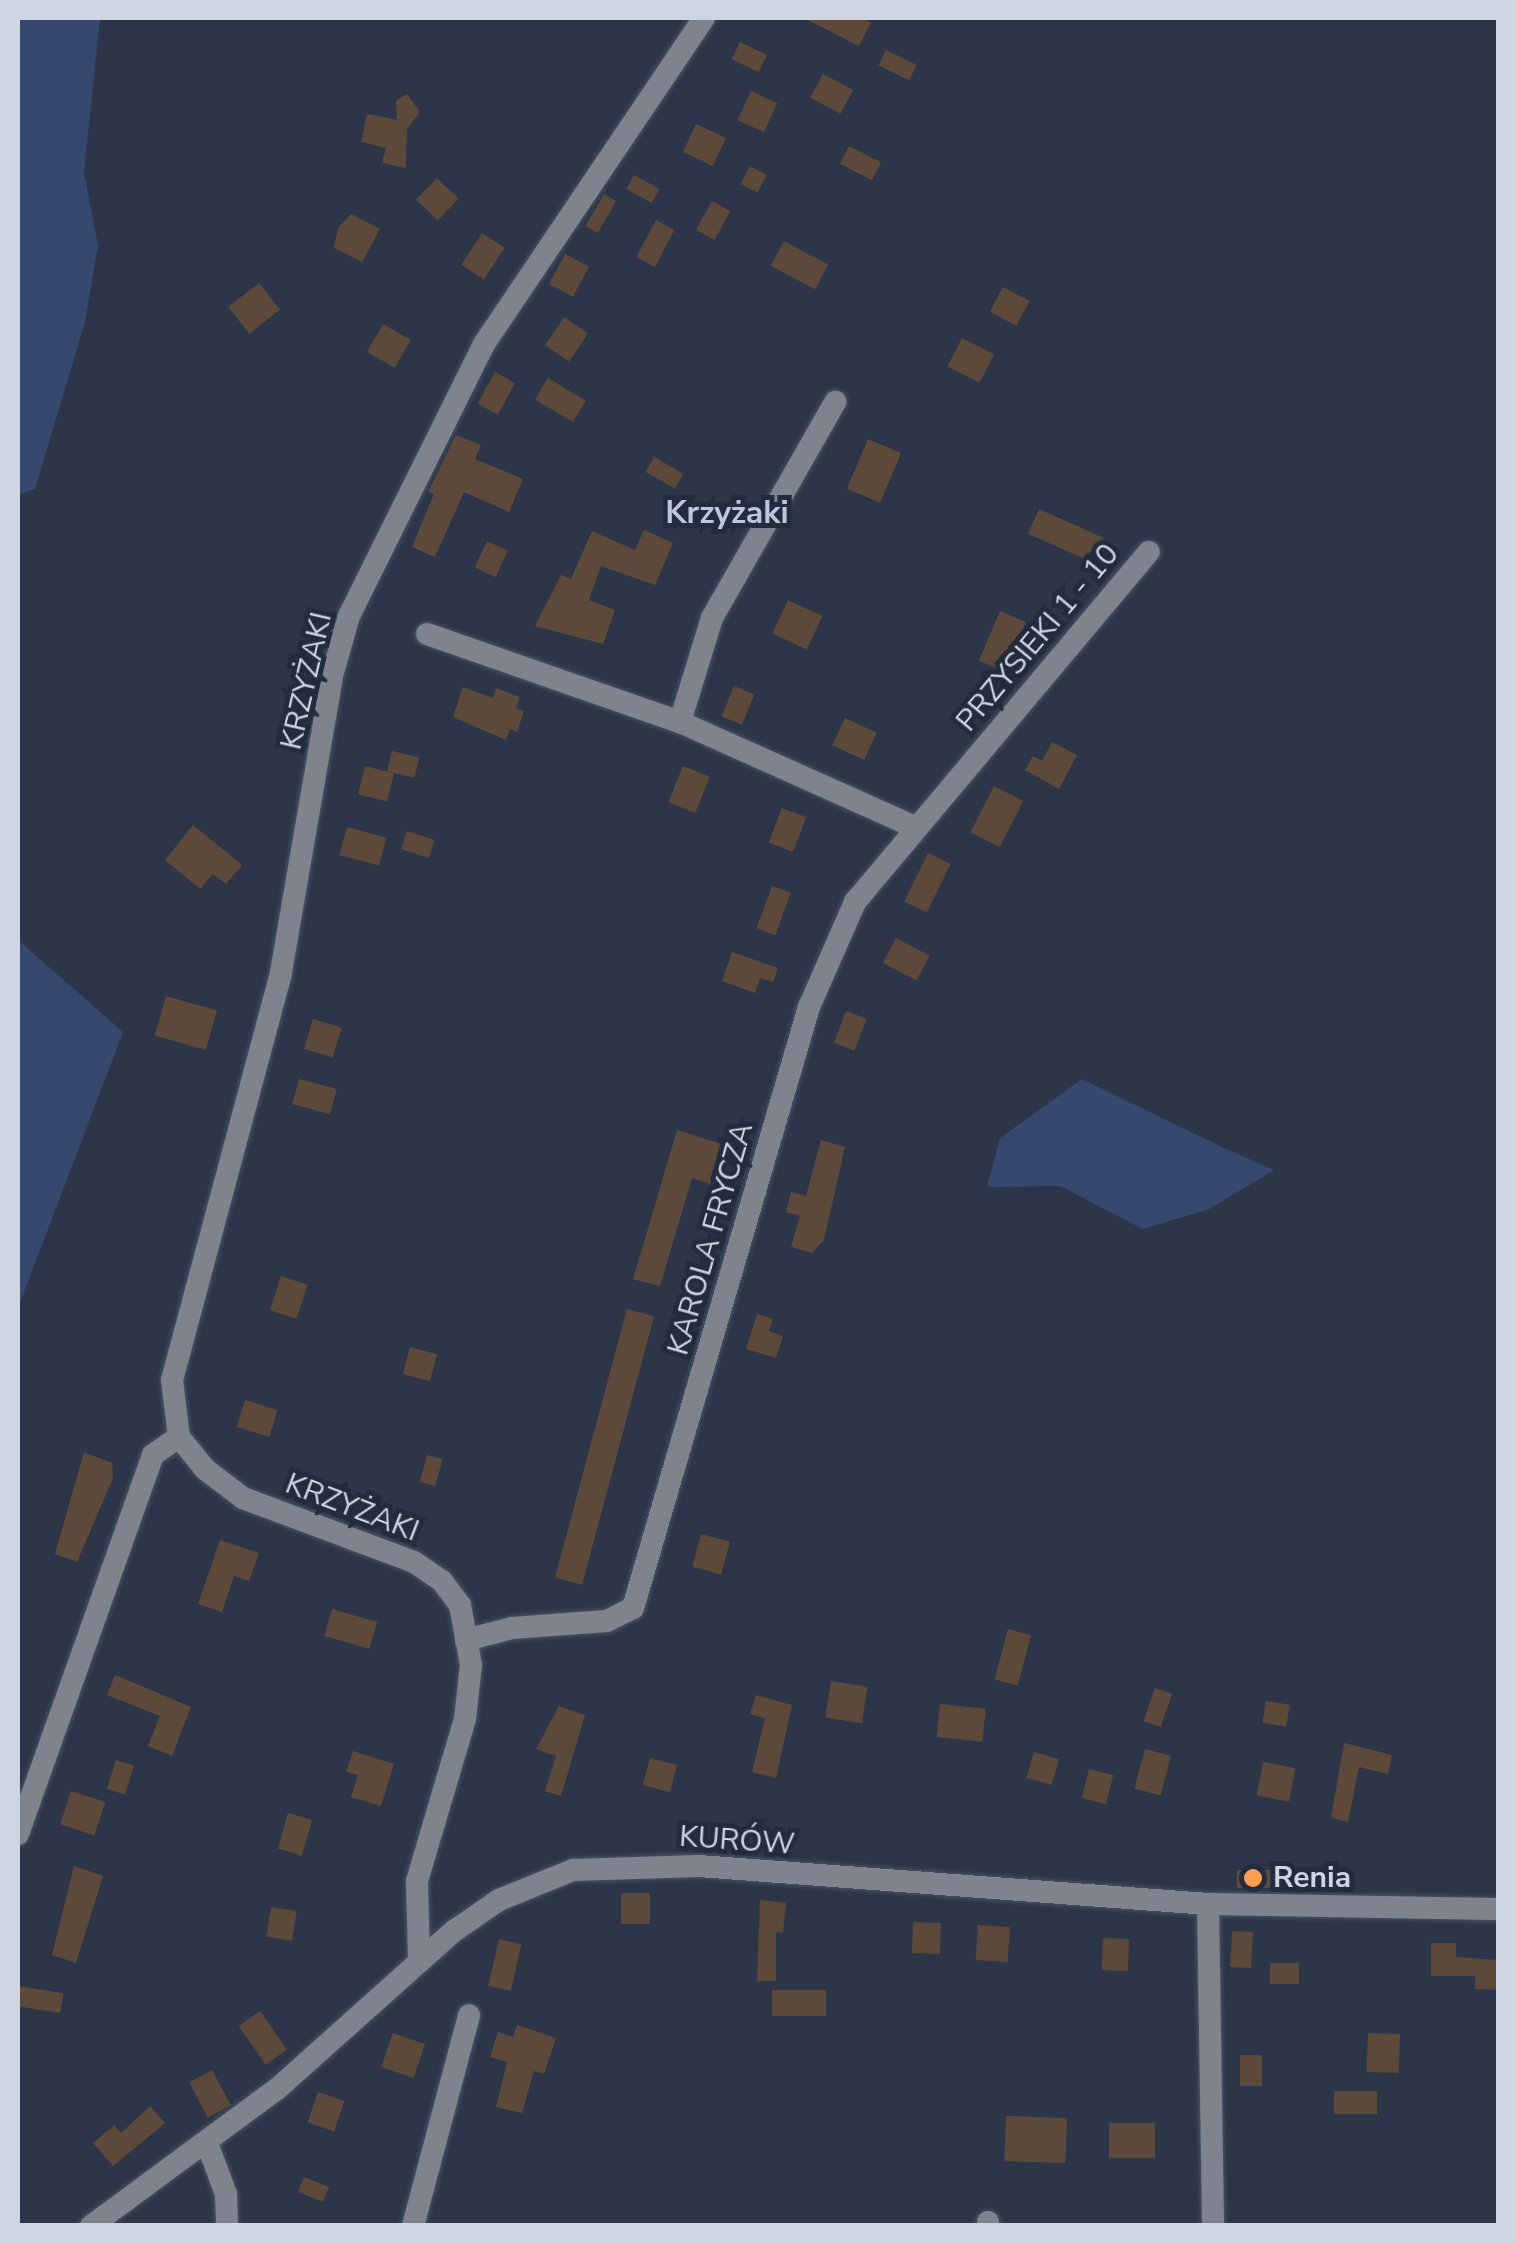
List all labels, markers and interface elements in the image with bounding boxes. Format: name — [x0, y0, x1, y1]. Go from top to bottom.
district label: Krzyżaki — [665, 494, 789, 532]
street label: PRZYSIEKI 1 - 10 — [949, 537, 1127, 739]
street label: KRZYŻAKI — [274, 609, 340, 753]
street label: KAROLA FRYCZA — [661, 1119, 761, 1359]
street label: KRZYŻAKI — [280, 1466, 424, 1550]
street label: KURÓW — [678, 1819, 796, 1863]
place label: Renia — [1273, 1860, 1351, 1896]
marker: Renia — [1242, 1867, 1264, 1889]

